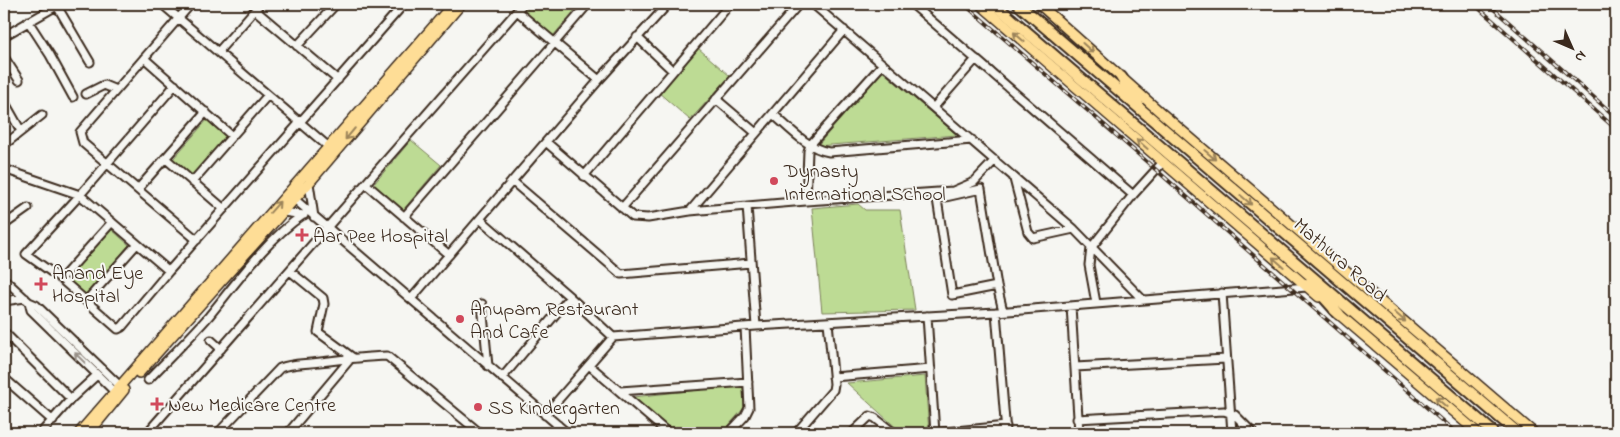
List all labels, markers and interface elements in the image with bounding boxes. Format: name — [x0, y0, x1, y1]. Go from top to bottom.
north arrow — [1548, 22, 1598, 72]
one-way arrow — [1013, 32, 1026, 43]
one-way arrow — [1082, 42, 1095, 54]
text: N — [1569, 45, 1591, 67]
one-way arrow — [345, 128, 356, 141]
one-way arrow — [1136, 139, 1149, 150]
one-way arrow — [1204, 149, 1217, 161]
place label: Dynasty International School — [783, 158, 946, 210]
marker: Dynasty International School — [768, 175, 780, 187]
one-way arrow — [1239, 195, 1252, 206]
one-way arrow — [270, 201, 281, 214]
street label: Mathura Road — [1286, 212, 1393, 310]
place label: Aar Pee Hospital — [313, 223, 448, 252]
marker: Aar Pee Hospital — [295, 228, 309, 242]
one-way arrow — [1272, 256, 1285, 267]
place label: Anand Eye Hospital — [52, 260, 143, 312]
marker: Anand Eye Hospital — [34, 277, 48, 291]
place label: Anupam Restaurant And Cafe — [470, 296, 639, 348]
one-way arrow — [1394, 312, 1407, 323]
marker: Anupam Restaurant And Cafe — [454, 313, 466, 325]
one-way arrow — [74, 352, 86, 364]
place label: New Medicare Centre — [168, 392, 336, 421]
place label: SS Kindergarten — [488, 395, 620, 425]
one-way arrow — [1435, 396, 1448, 407]
marker: New Medicare Centre — [150, 397, 164, 411]
marker: SS Kindergarten — [472, 401, 484, 413]

